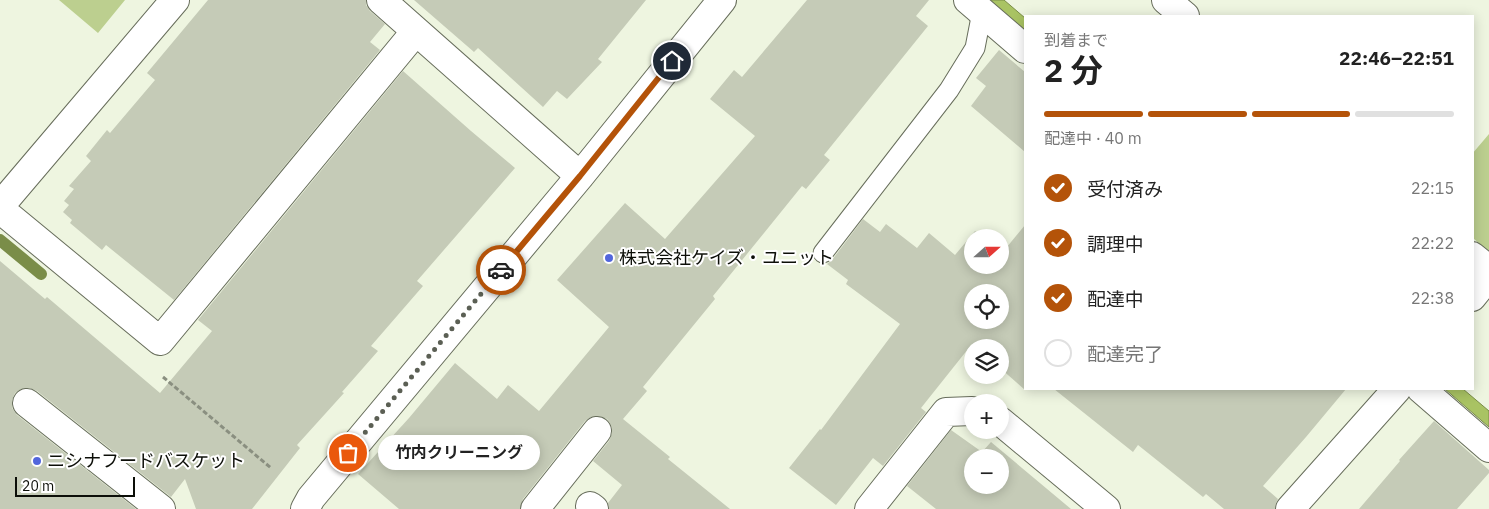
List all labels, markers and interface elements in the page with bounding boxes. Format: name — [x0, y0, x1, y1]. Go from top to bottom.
text: 到着まで — [1044, 30, 1108, 50]
pin — [651, 40, 693, 82]
text: 22:46–22:51 — [1339, 46, 1454, 70]
icon: home — [658, 47, 686, 75]
text: 2 分 — [1044, 49, 1103, 91]
text: 配達中 · 40 m — [1044, 128, 1142, 148]
icon: check — [1044, 174, 1072, 202]
text: 受付済み — [1087, 177, 1163, 201]
text: 22:15 — [1411, 178, 1454, 198]
north arrow — [964, 229, 1009, 274]
map controls — [964, 229, 1009, 494]
icon: check — [1044, 229, 1072, 257]
text: 調理中 — [1087, 232, 1144, 256]
text: 22:22 — [1411, 233, 1454, 253]
courier — [476, 245, 526, 295]
place label: 株式会社ケイズ・ユニット — [619, 246, 834, 269]
marker: 株式会社ケイズ・ユニット — [603, 252, 615, 264]
icon: car — [487, 256, 515, 284]
button: locate — [964, 284, 1009, 329]
icon: check — [1044, 284, 1072, 312]
text: 配達中 — [1087, 287, 1144, 311]
text: 22:38 — [1411, 288, 1454, 308]
button: layers — [964, 339, 1009, 384]
text: 配達完了 — [1087, 342, 1163, 366]
button: + — [964, 394, 1009, 439]
pin — [327, 432, 369, 474]
callout: 竹内クリーニング — [378, 436, 540, 470]
icon: bag — [334, 439, 362, 467]
text: 竹内クリーニング — [395, 442, 523, 462]
place label: ニシナフードバスケット — [47, 449, 245, 472]
button: − — [964, 449, 1009, 494]
marker: ニシナフードバスケット — [31, 455, 43, 467]
scale bar — [15, 474, 135, 497]
text: 20 m — [22, 477, 54, 495]

